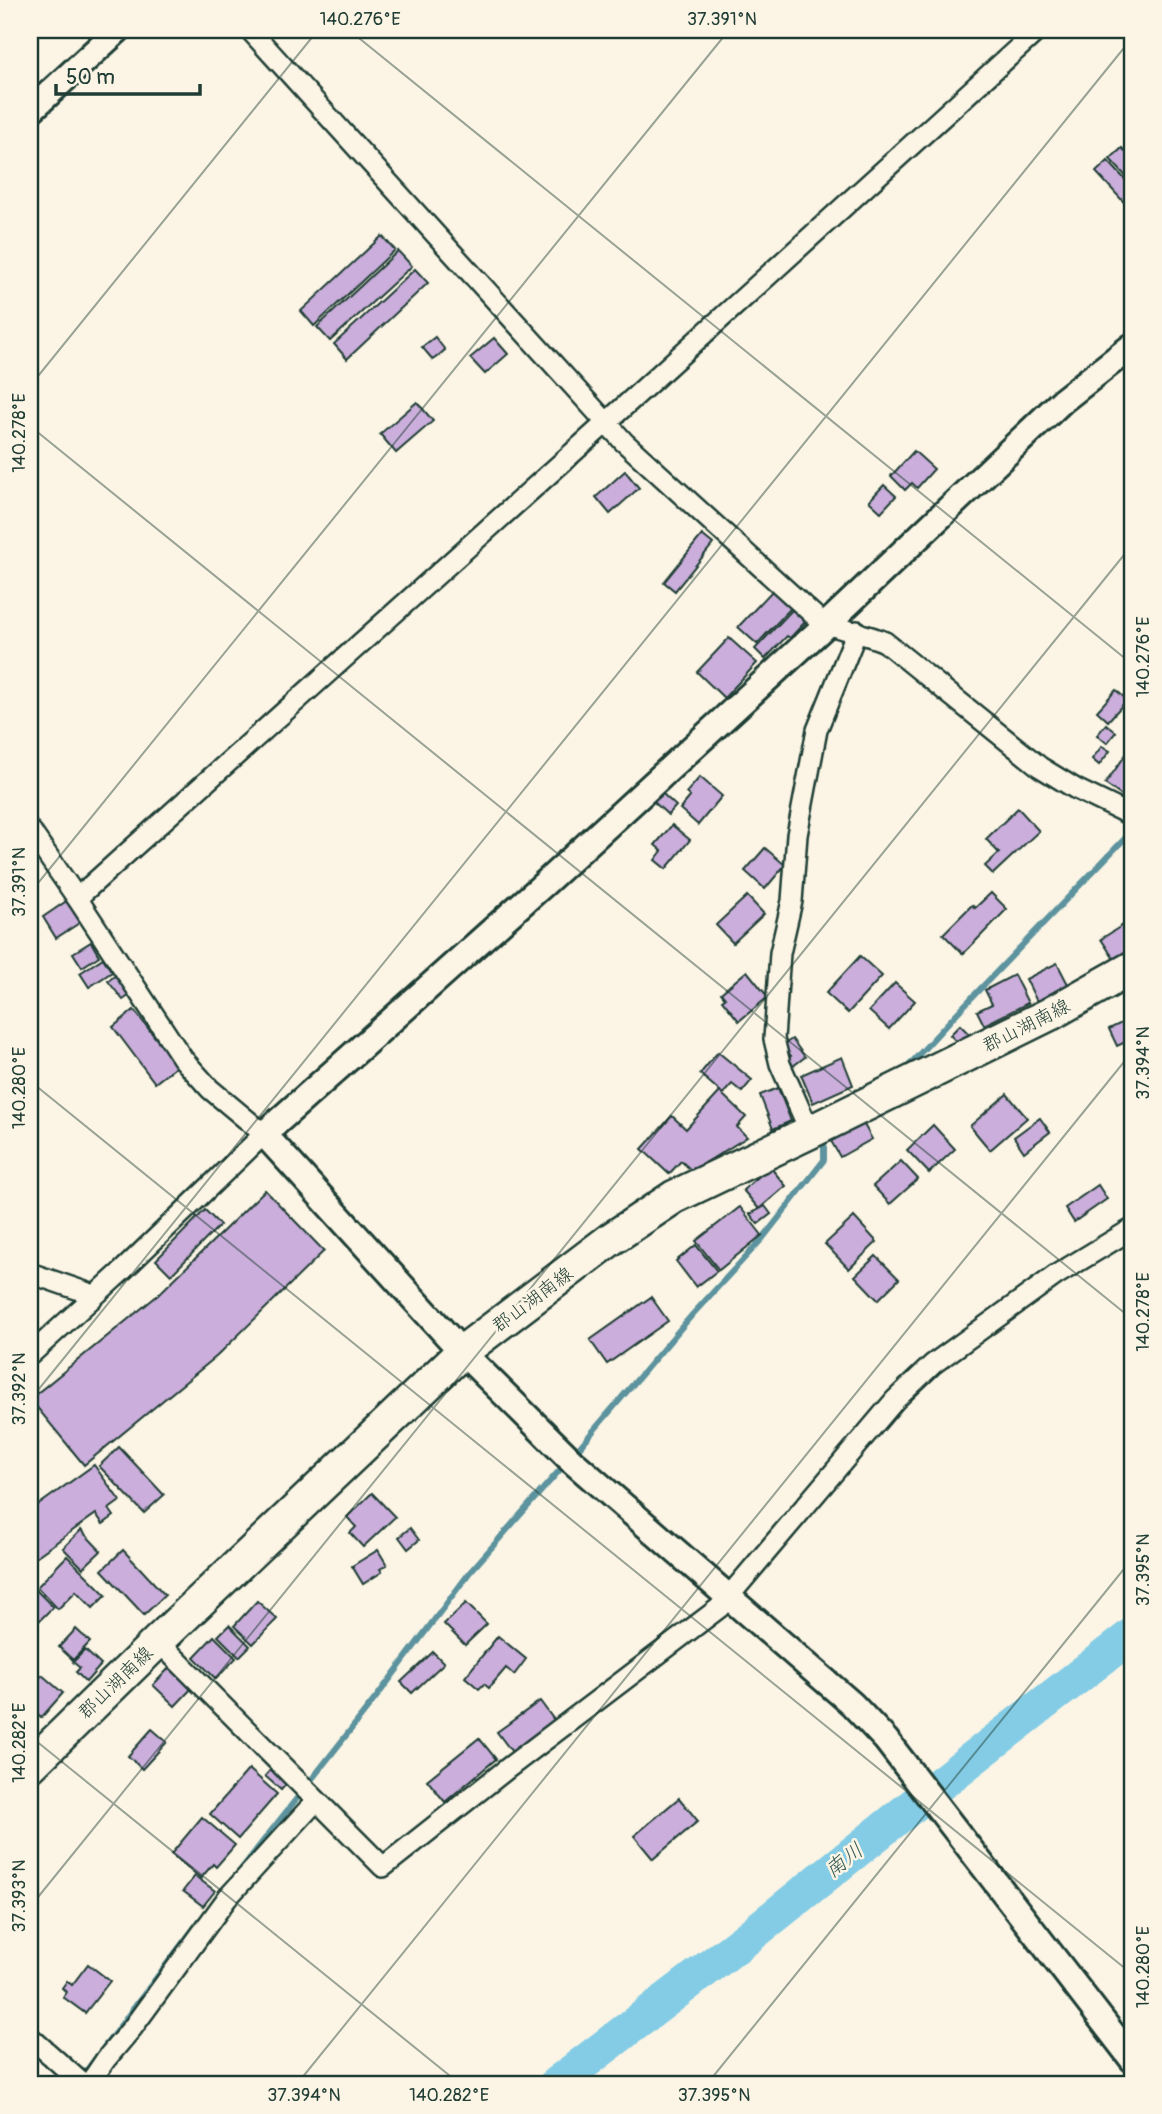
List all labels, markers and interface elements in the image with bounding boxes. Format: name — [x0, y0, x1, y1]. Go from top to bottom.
text: 140.276°E — [319, 8, 401, 31]
text: 37.391°N — [687, 8, 757, 31]
scale bar — [56, 52, 200, 96]
text: 50 m — [66, 64, 115, 91]
text: 140.278°E — [8, 393, 31, 473]
text: 140.276°E — [1132, 616, 1155, 698]
text: 37.391°N — [8, 847, 31, 917]
street label: 郡山湖南線 — [979, 994, 1074, 1058]
text: 37.394°N — [1132, 1026, 1155, 1100]
text: 140.280°E — [8, 1047, 31, 1129]
street label: 郡山湖南線 — [487, 1262, 578, 1338]
text: 140.278°E — [1132, 1272, 1155, 1352]
text: 37.392°N — [8, 1353, 31, 1425]
text: 37.395°N — [1132, 1534, 1155, 1606]
street label: 郡山湖南線 — [73, 1641, 158, 1724]
text: 140.282°E — [8, 1703, 31, 1783]
water label: 南川 — [819, 1837, 869, 1884]
text: 37.393°N — [8, 1860, 31, 1932]
text: 140.280°E — [1132, 1926, 1155, 2008]
text: 37.394°N — [267, 2084, 341, 2107]
text: 140.282°E — [409, 2084, 489, 2107]
text: 37.395°N — [678, 2084, 750, 2107]

